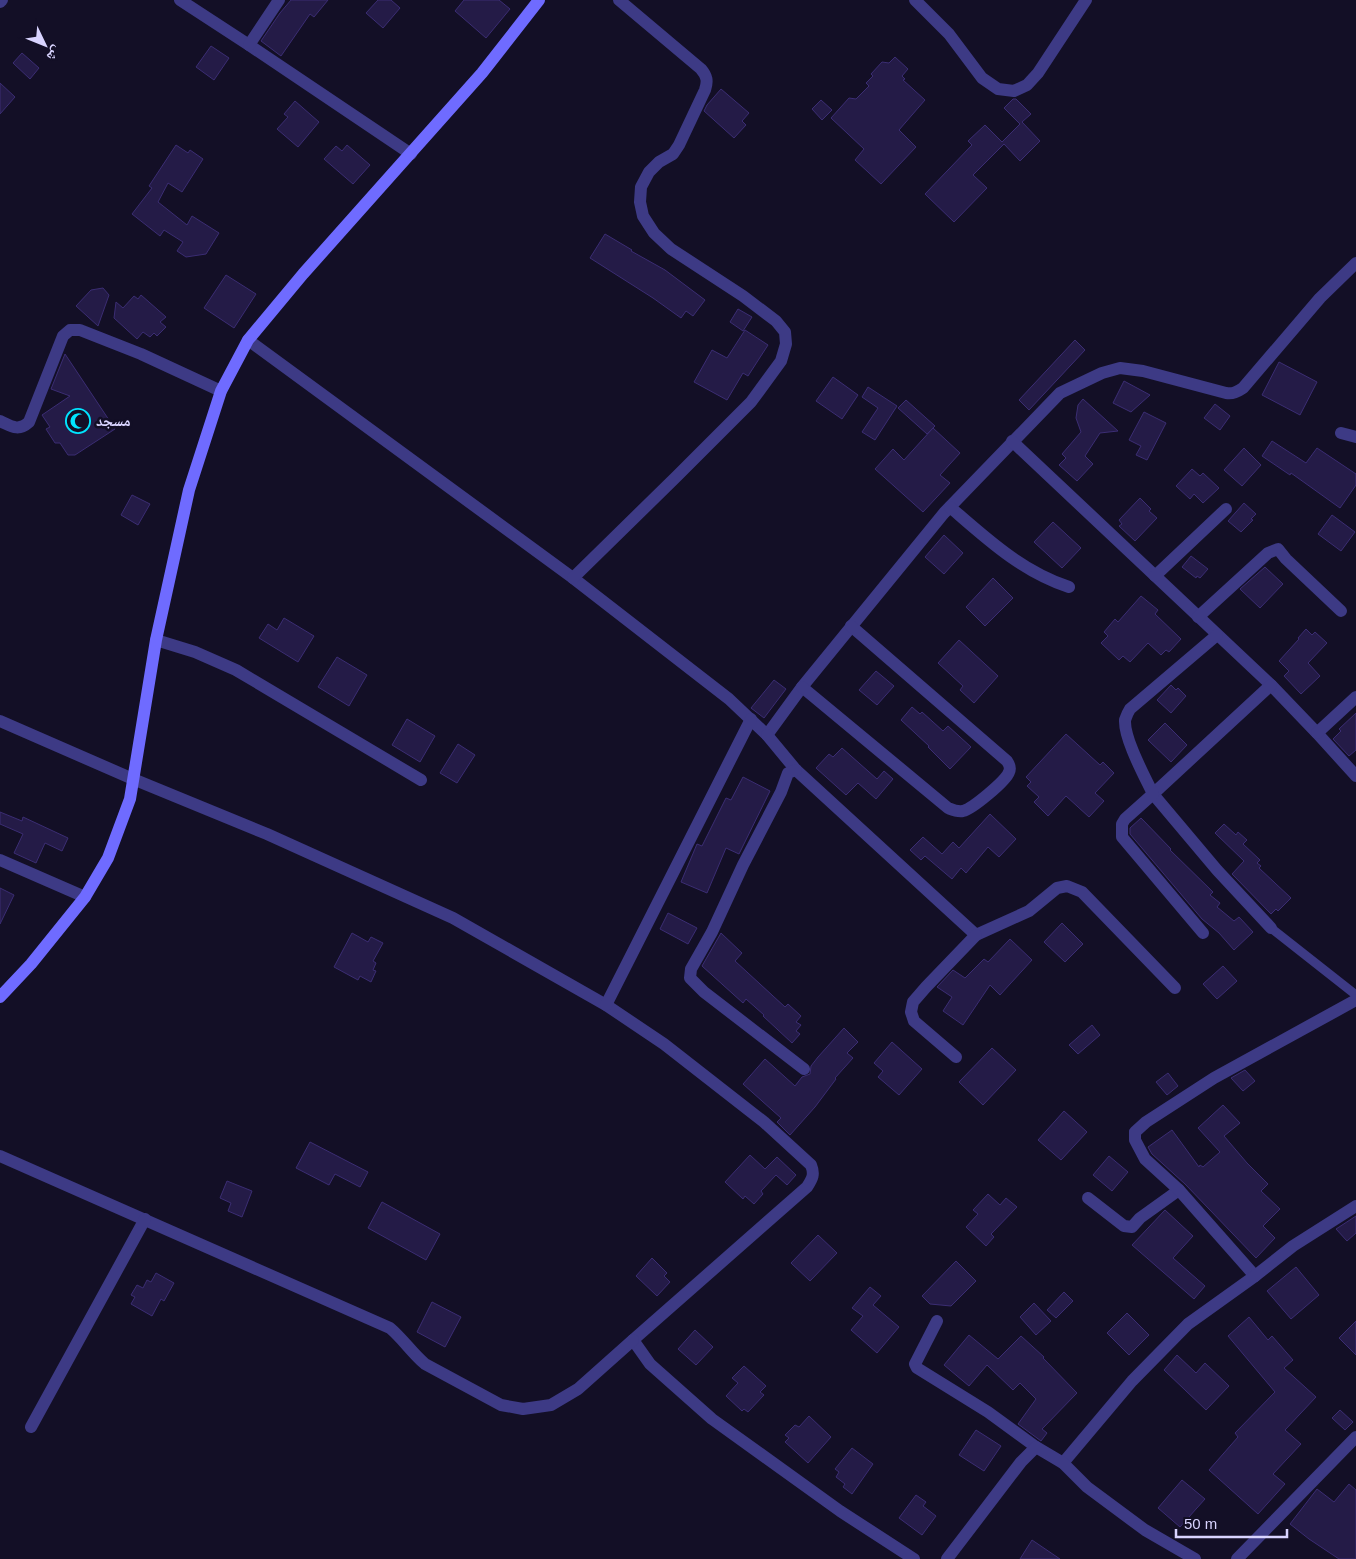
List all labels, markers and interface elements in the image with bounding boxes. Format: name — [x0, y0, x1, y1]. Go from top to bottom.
north arrow — [20, 20, 70, 70]
text: ش — [43, 42, 65, 65]
mosque icon: مسجد — [65, 408, 91, 434]
place label: مسجد — [96, 412, 131, 429]
scale bar — [1176, 1506, 1287, 1538]
text: 50 m — [1184, 1515, 1217, 1532]

